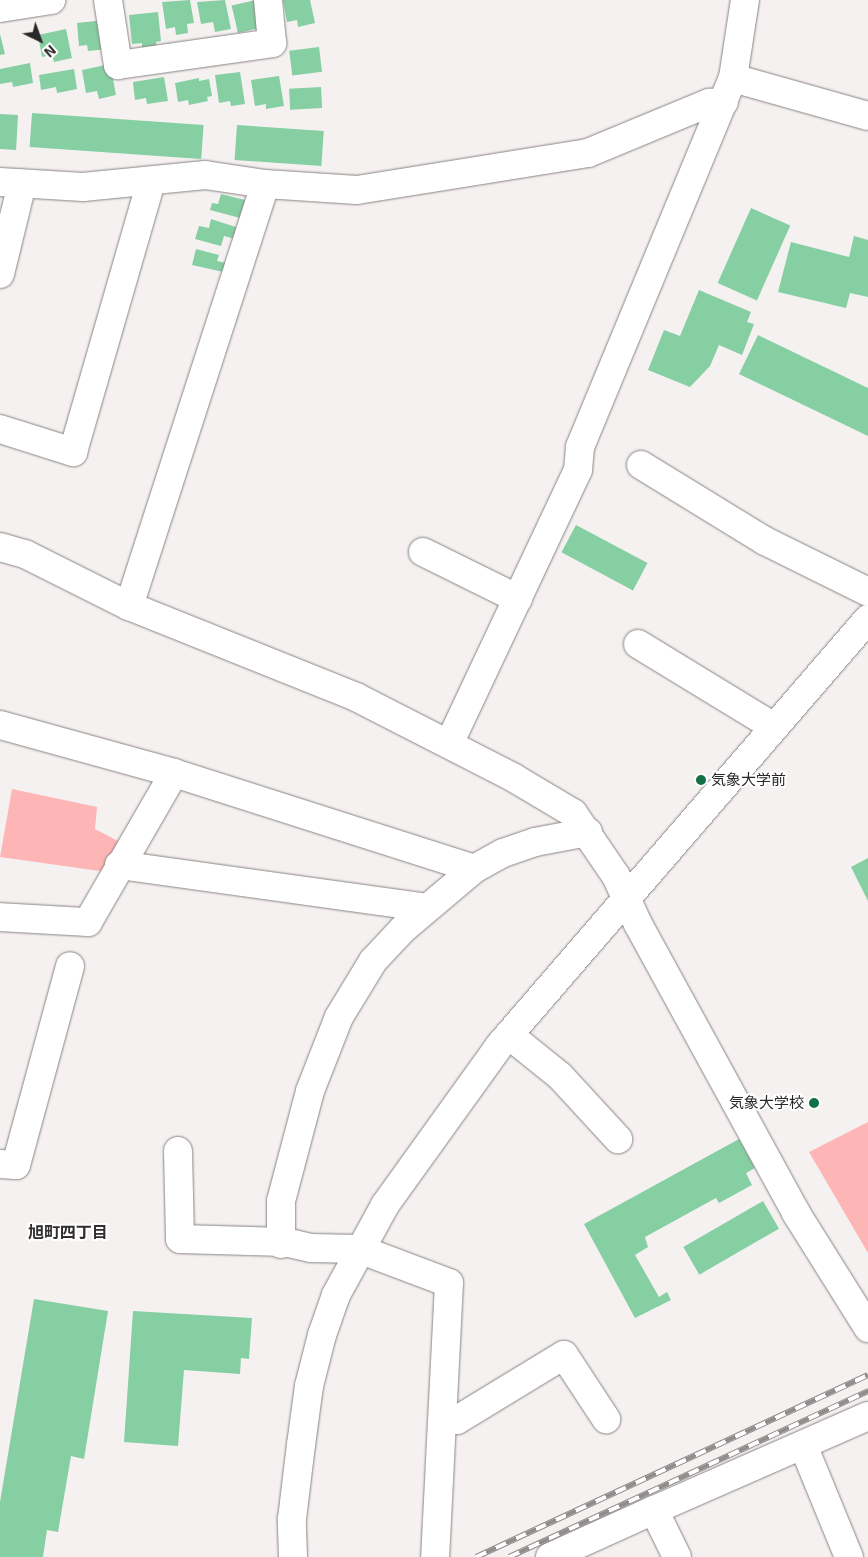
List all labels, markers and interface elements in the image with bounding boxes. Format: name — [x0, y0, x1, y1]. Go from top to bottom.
north arrow — [15, 15, 65, 65]
text: N — [41, 42, 60, 61]
place label: 気象大学前 — [711, 771, 786, 789]
marker: 気象大学前 — [695, 774, 707, 786]
place label: 気象大学校 — [729, 1094, 804, 1112]
marker: 気象大学校 — [808, 1097, 820, 1109]
district label: 旭町四丁目 — [28, 1222, 108, 1242]

